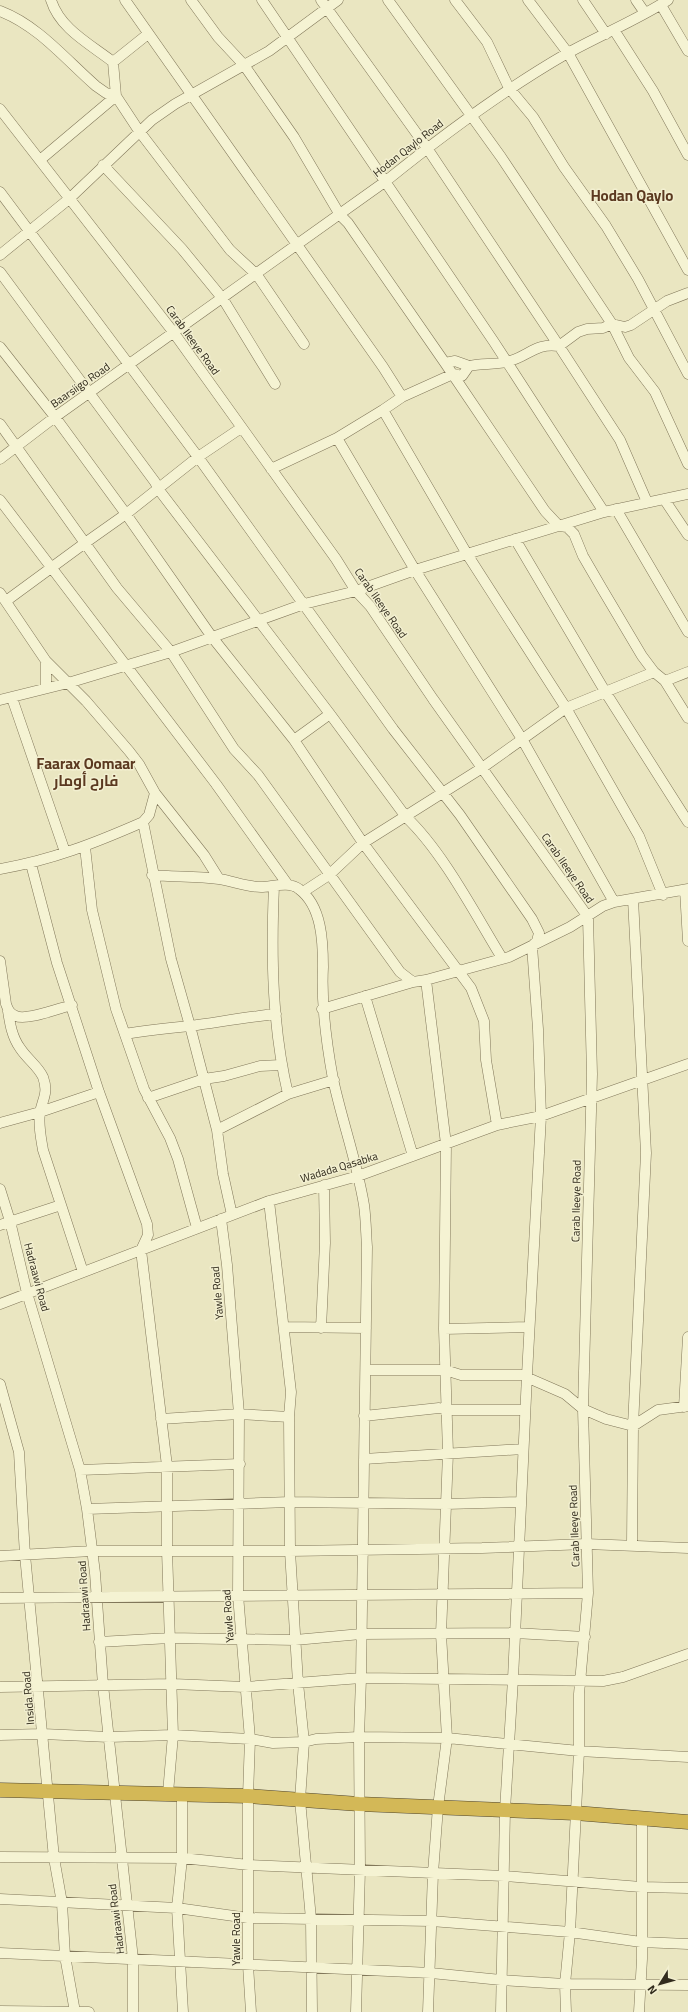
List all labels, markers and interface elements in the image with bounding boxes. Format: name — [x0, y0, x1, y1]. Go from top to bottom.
street label: Hodan Qaylo Road — [368, 114, 448, 182]
district label: Hodan Qaylo — [591, 181, 673, 210]
street label: Carab Ileeye Road — [161, 301, 225, 379]
street label: Baarsiigo Road — [46, 357, 114, 413]
street label: Carab Ileeye Road — [349, 563, 413, 643]
district label: Faarax Oomaar فارح أومار — [37, 749, 136, 795]
street label: Carab Ileeye Road — [536, 828, 600, 908]
street label: Wadada Qasabka — [298, 1146, 381, 1188]
street label: Carab Ileeye Road — [565, 1159, 587, 1242]
street label: Hadraawi Road — [18, 1240, 56, 1314]
street label: Yawle Road — [205, 1265, 229, 1320]
street label: Carab Ileeye Road — [563, 1484, 585, 1568]
street label: Hadraawi Road — [72, 1560, 96, 1632]
street label: Yawle Road — [216, 1588, 240, 1643]
street label: Insida Road — [16, 1670, 40, 1726]
street label: Hadraawi Road — [102, 1883, 130, 1955]
street label: Yawle Road — [226, 1912, 246, 1966]
north arrow — [640, 1964, 680, 2004]
text: N — [642, 1981, 662, 1999]

